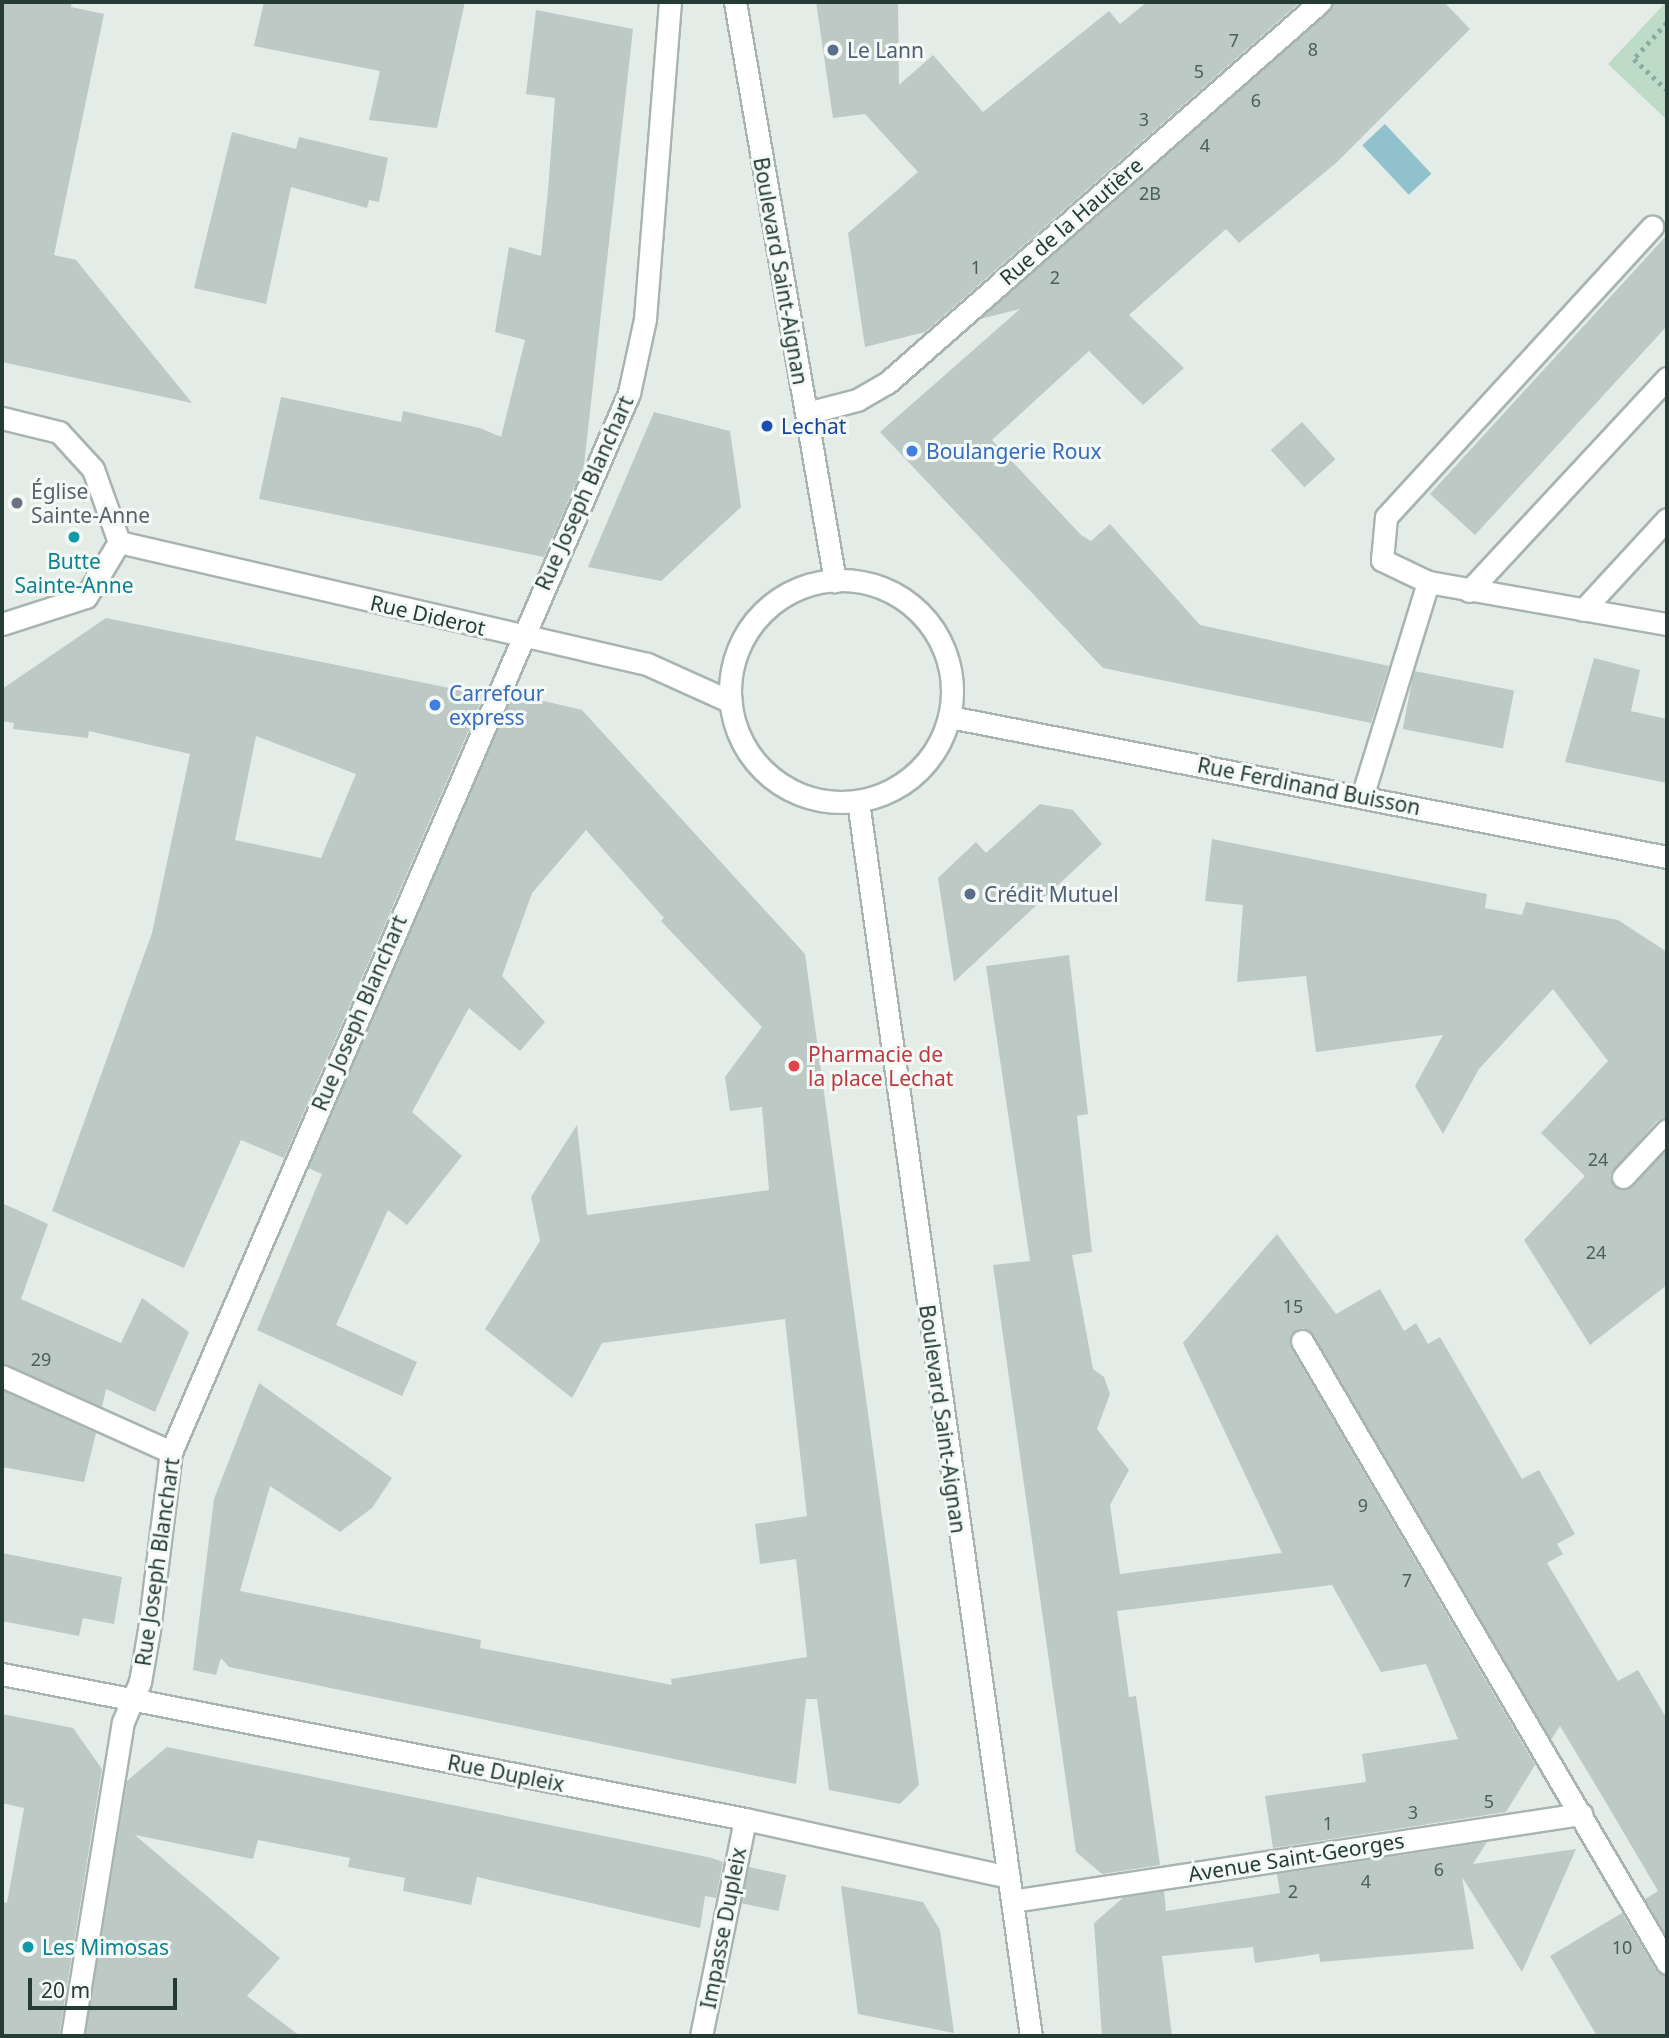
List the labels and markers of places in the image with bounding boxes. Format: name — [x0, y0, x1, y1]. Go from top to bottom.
place label: Le Lann — [847, 37, 924, 63]
marker: Le Lann — [825, 42, 841, 58]
place label: Lechat — [781, 413, 846, 439]
marker: Lechat — [759, 418, 775, 434]
place label: Boulangerie Roux — [926, 438, 1102, 464]
marker: Boulangerie Roux — [904, 443, 920, 459]
place label: Église Sainte-Anne — [31, 478, 150, 528]
marker: Église Sainte-Anne — [9, 495, 25, 511]
marker: Butte Sainte-Anne — [66, 529, 82, 545]
place label: Butte Sainte-Anne — [14, 548, 134, 598]
place label: Carrefour express — [449, 680, 544, 730]
marker: Carrefour express — [427, 697, 443, 713]
place label: Crédit Mutuel — [984, 881, 1119, 907]
marker: Crédit Mutuel — [962, 886, 978, 902]
place label: Pharmacie de la place Lechat — [808, 1041, 953, 1091]
marker: Pharmacie de la place Lechat — [786, 1058, 802, 1074]
place label: Les Mimosas — [42, 1934, 169, 1960]
marker: Les Mimosas — [20, 1939, 36, 1955]

